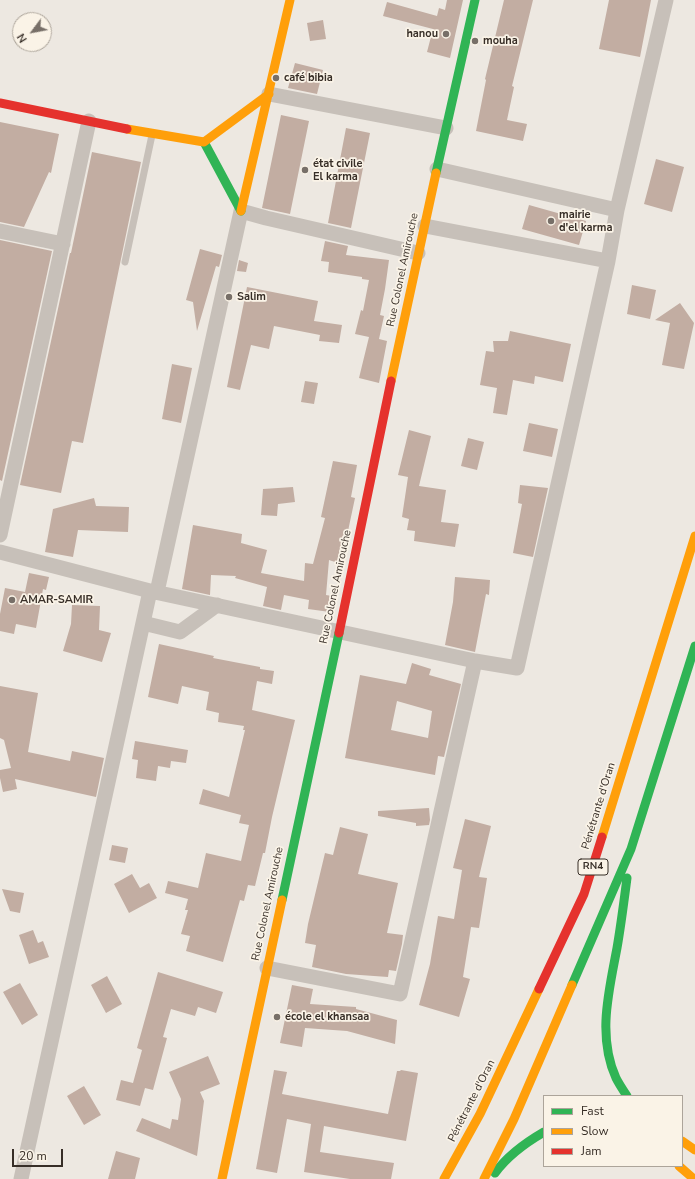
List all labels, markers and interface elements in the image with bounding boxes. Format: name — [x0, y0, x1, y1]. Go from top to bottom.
north arrow — [12, 12, 52, 52]
place label: hanou — [406, 27, 438, 41]
marker: hanou — [441, 29, 451, 39]
text: N — [14, 31, 31, 46]
place label: mouha — [483, 34, 518, 48]
marker: mouha — [470, 36, 480, 46]
place label: café bibia — [284, 71, 333, 85]
marker: café bibia — [271, 73, 281, 83]
place label: état civile El karma — [313, 157, 362, 183]
marker: état civile El karma — [300, 165, 310, 175]
place label: mairie d'el karma — [559, 208, 613, 234]
street label: Rue Colonel Amirouche — [384, 212, 422, 328]
marker: mairie d'el karma — [546, 216, 556, 226]
place label: Salim — [237, 290, 266, 304]
marker: Salim — [224, 292, 234, 302]
street label: Rue Colonel Amirouche — [317, 529, 355, 645]
place label: AMAR-SAMIR — [20, 593, 93, 607]
marker: AMAR-SAMIR — [7, 595, 17, 605]
street label: Pénétrante d'Oran — [580, 761, 618, 851]
street label: Rue Colonel Amirouche — [249, 846, 287, 962]
road number: RN4 — [578, 859, 608, 875]
place label: école el khansaa — [285, 1010, 369, 1024]
marker: école el khansaa — [272, 1012, 282, 1022]
street label: Pénétrante d'Oran — [446, 1058, 498, 1144]
legend — [543, 1095, 683, 1167]
text: Fast — [581, 1103, 604, 1119]
text: Slow — [581, 1123, 609, 1139]
scale bar — [14, 1141, 65, 1167]
text: Jam — [581, 1143, 602, 1159]
text: 20 m — [19, 1148, 47, 1164]

